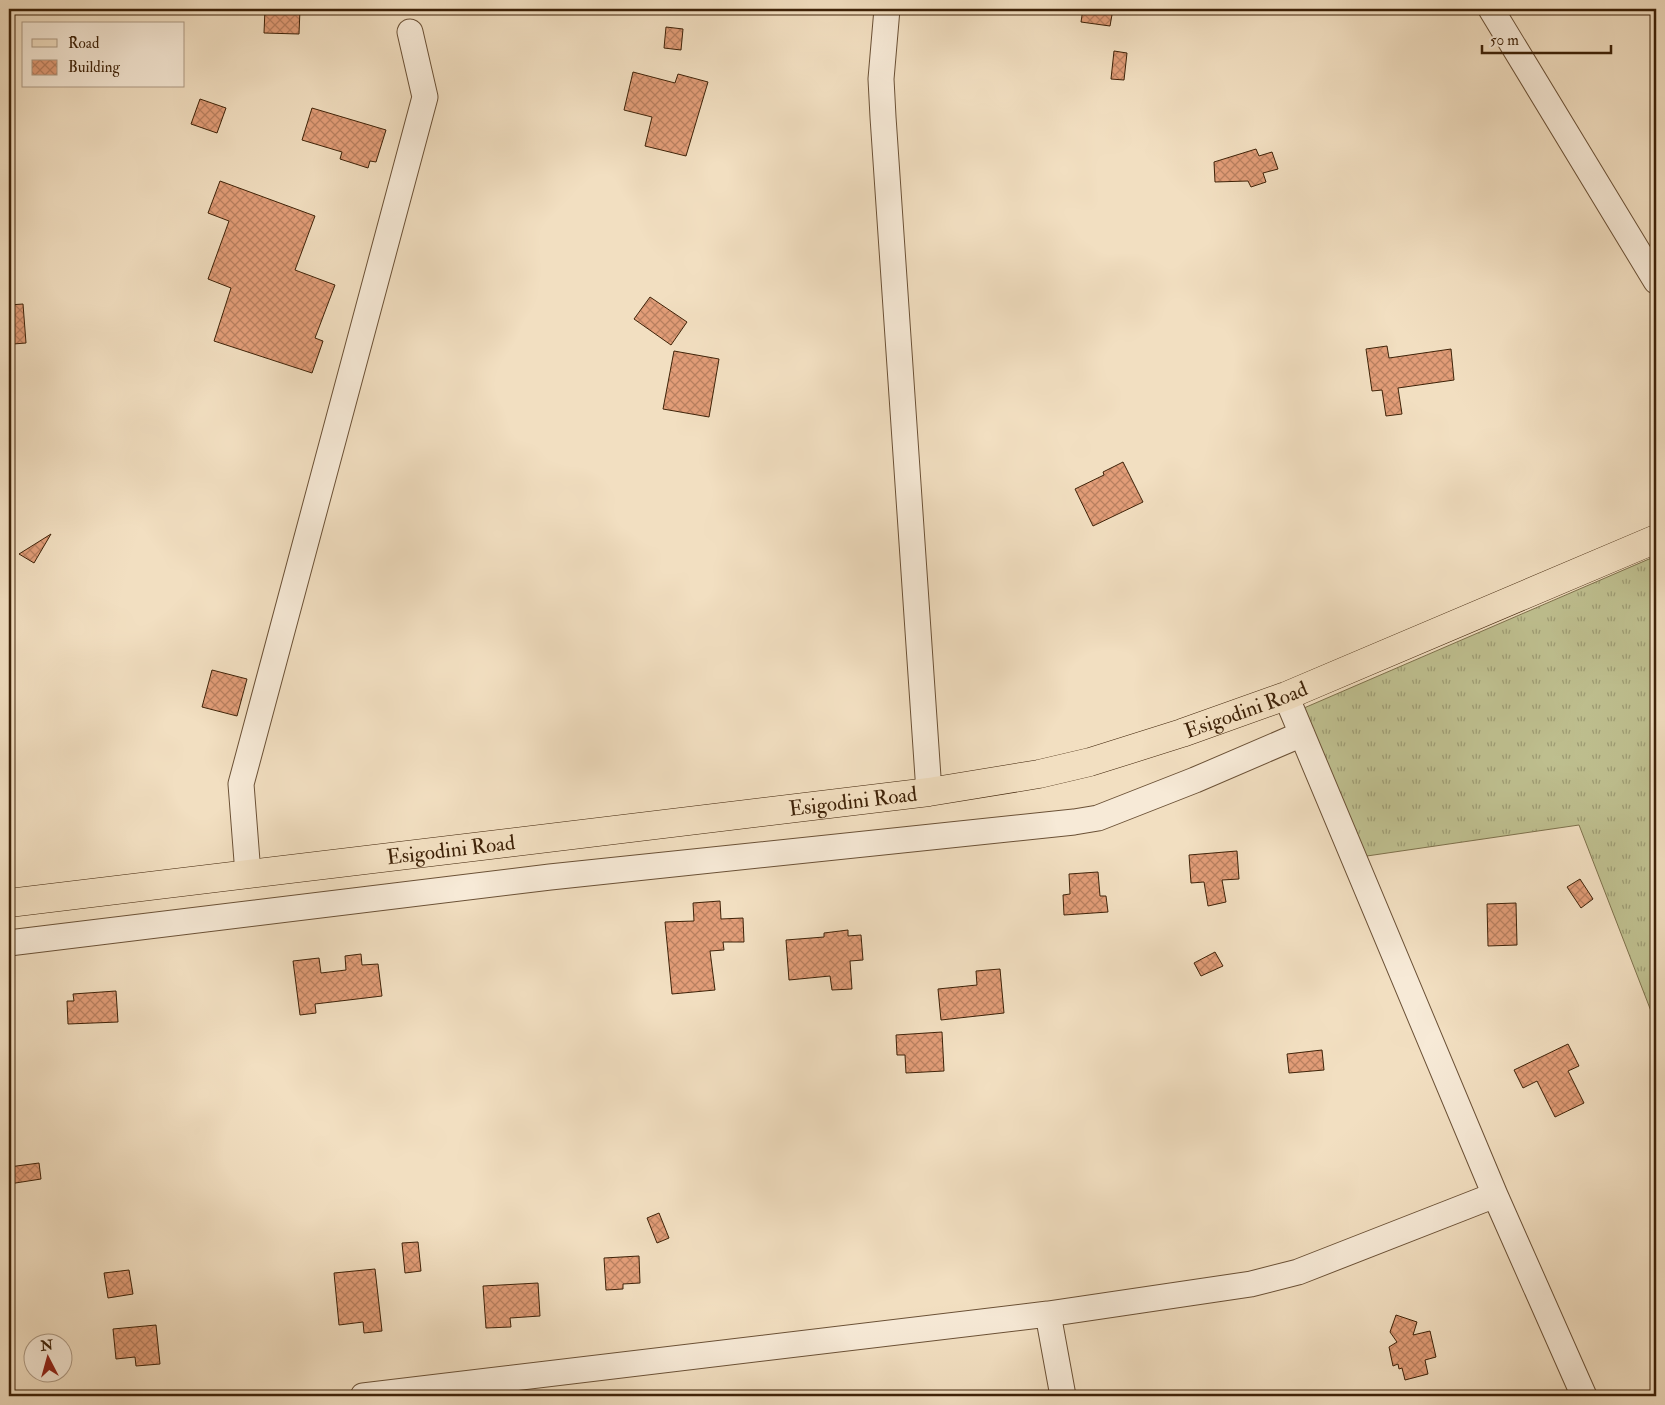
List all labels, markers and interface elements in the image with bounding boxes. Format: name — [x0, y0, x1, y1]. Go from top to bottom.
legend — [22, 22, 185, 88]
scale bar — [1482, 22, 1611, 54]
text: 50 m — [1490, 31, 1519, 50]
text: Road — [68, 34, 100, 53]
text: Building — [68, 58, 120, 77]
street label: Esigodini Road — [1181, 675, 1312, 745]
street label: Esigodini Road — [787, 780, 919, 822]
street label: Esigodini Road — [385, 828, 517, 871]
north arrow — [22, 1332, 72, 1382]
text: N — [39, 1336, 54, 1355]

